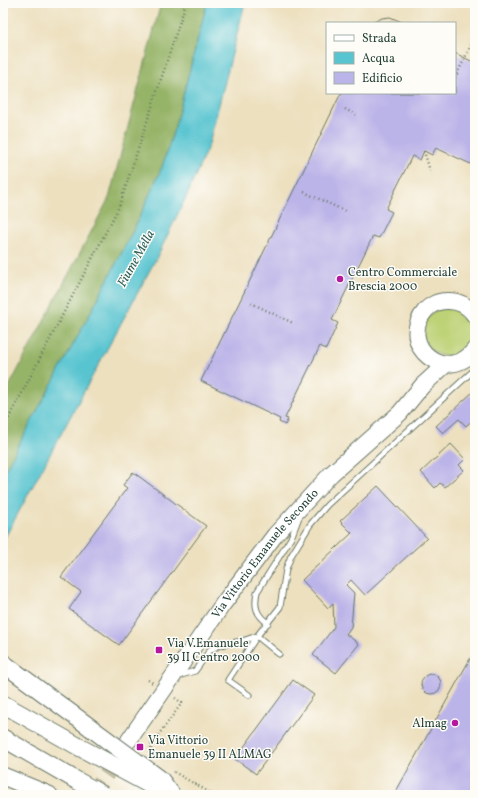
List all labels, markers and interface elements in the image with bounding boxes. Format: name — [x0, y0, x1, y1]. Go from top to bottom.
legend — [326, 22, 456, 94]
text: Strada — [362, 31, 397, 47]
text: Acqua — [362, 51, 395, 67]
text: Edificio — [362, 71, 402, 87]
water label: Fiume Mella — [114, 227, 160, 291]
place label: Centro Commerciale Brescia 2000 — [348, 265, 457, 295]
marker: Centro Commerciale Brescia 2000 — [335, 274, 345, 284]
street label: Via Vittorio Emanuele Secondo — [208, 486, 322, 622]
place label: Via V.Emanuele 39 II Centro 2000 — [167, 636, 260, 666]
marker: Via V.Emanuele 39 II Centro 2000 — [154, 645, 164, 655]
place label: Almag — [412, 716, 447, 732]
marker: Almag — [450, 718, 460, 728]
place label: Via Vittorio Emanuele 39 II ALMAG — [148, 733, 272, 763]
marker: Via Vittorio Emanuele 39 II ALMAG — [135, 742, 145, 752]

